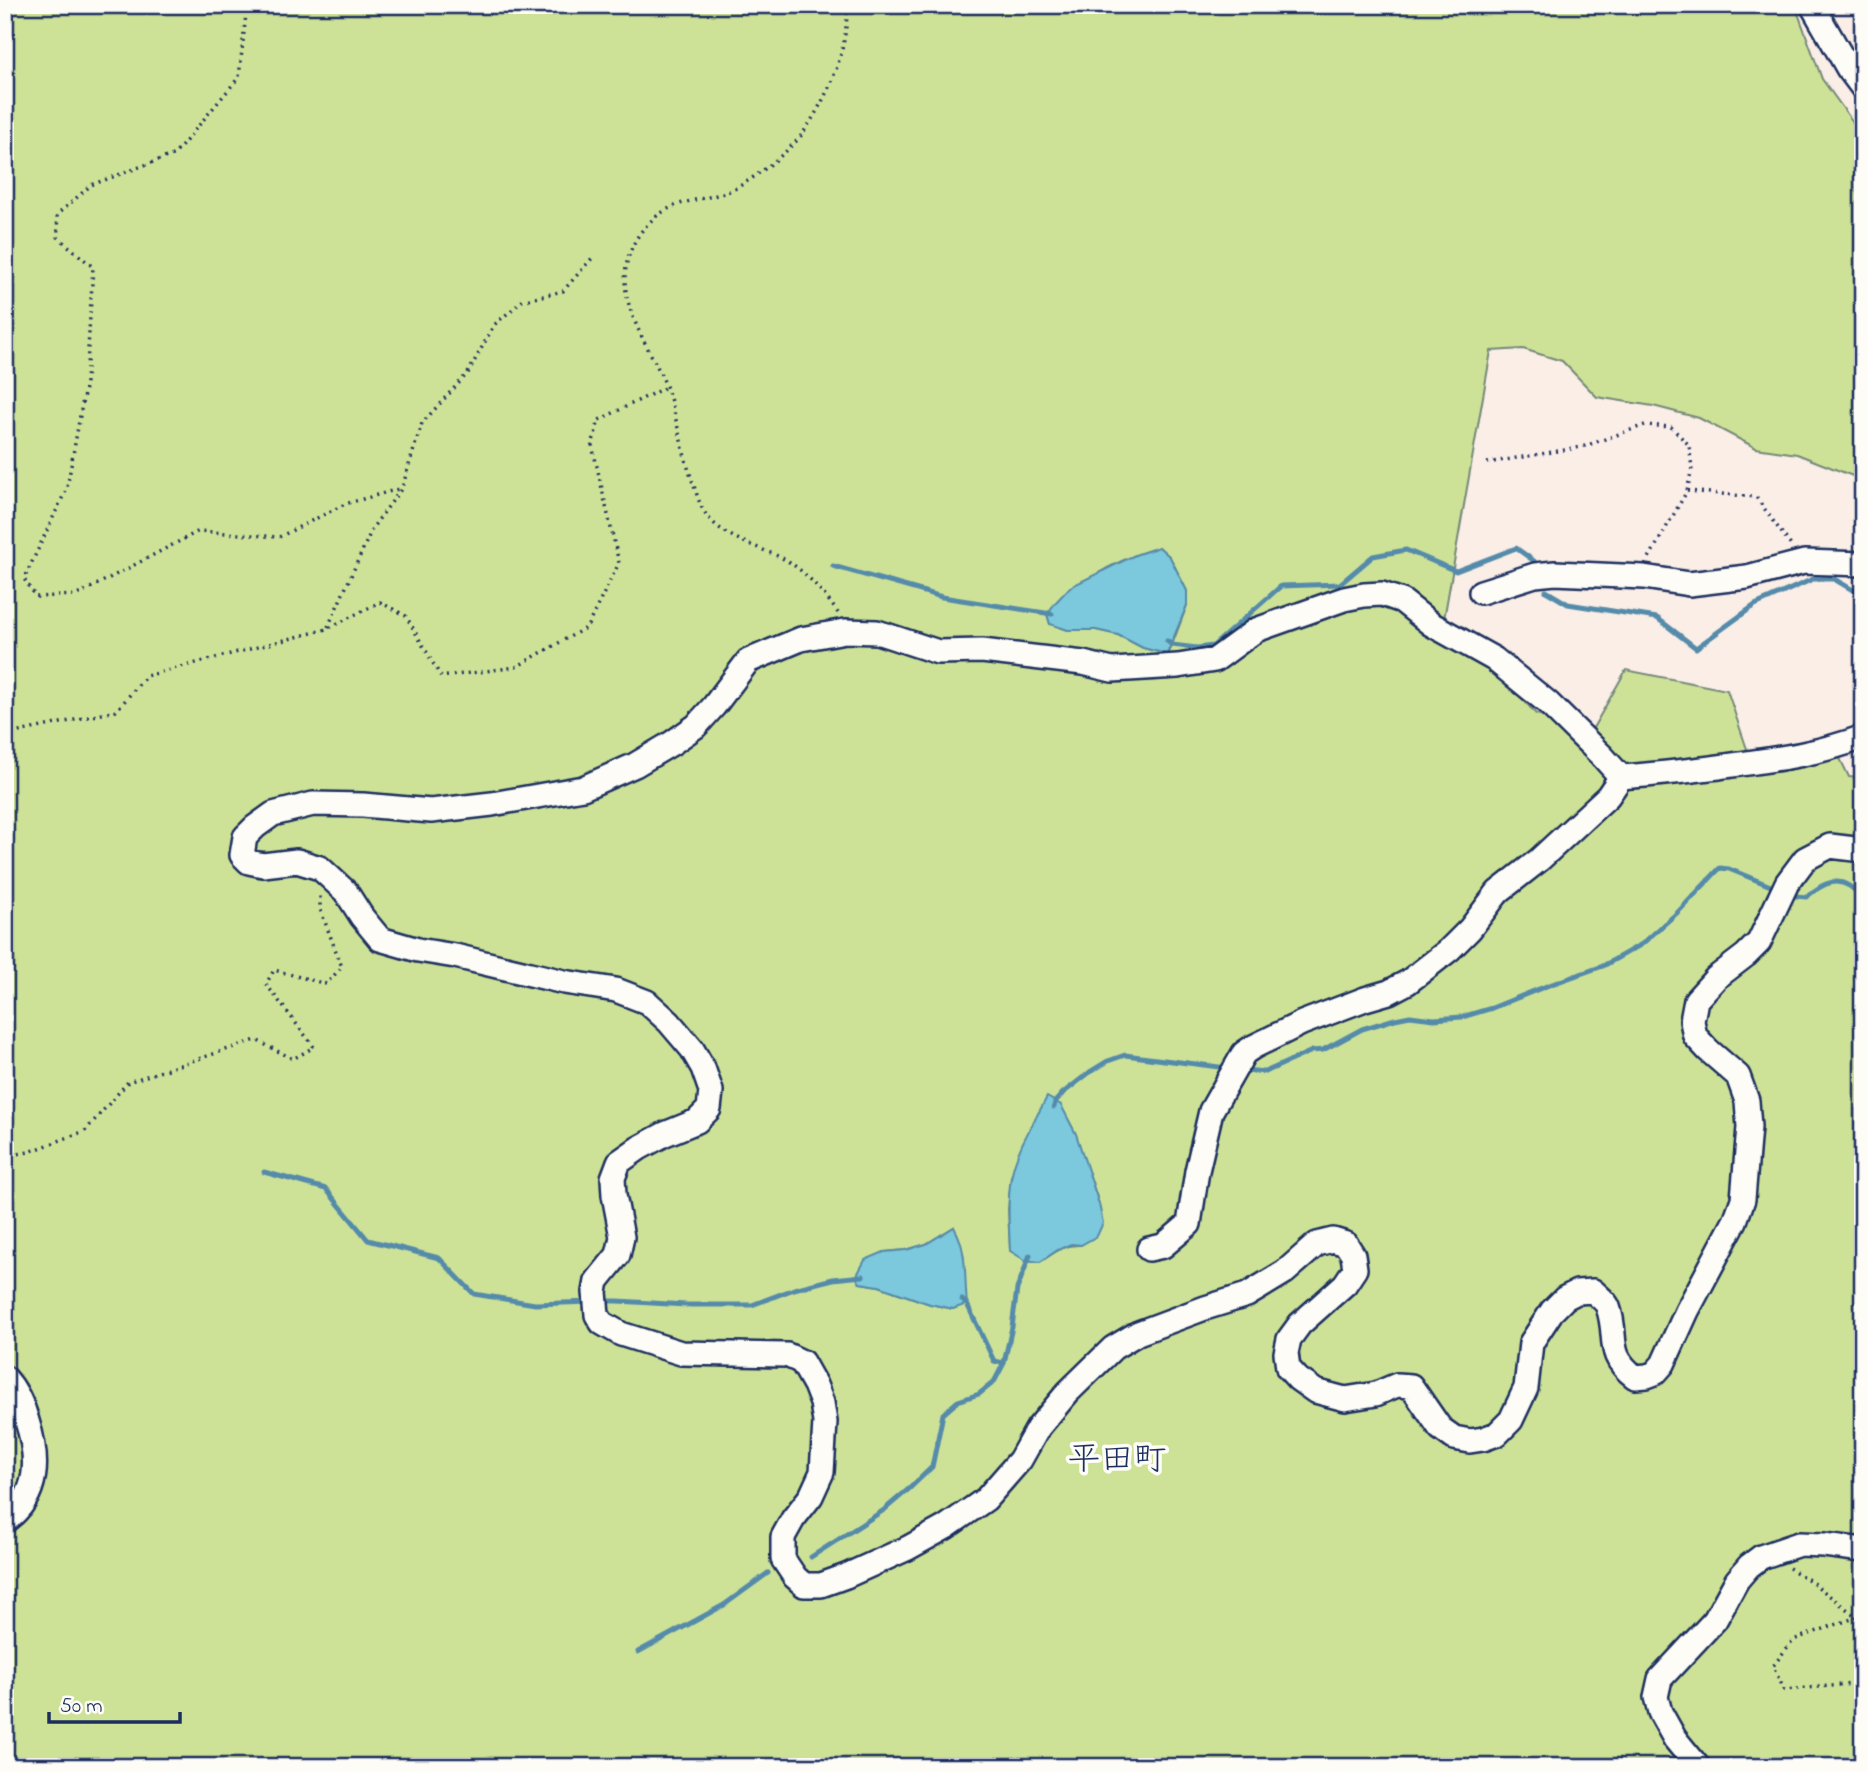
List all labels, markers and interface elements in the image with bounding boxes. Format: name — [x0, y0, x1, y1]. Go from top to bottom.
district label: 平田町 — [1068, 1437, 1167, 1485]
scale bar — [49, 1681, 180, 1725]
text: 50 m — [60, 1692, 103, 1722]

